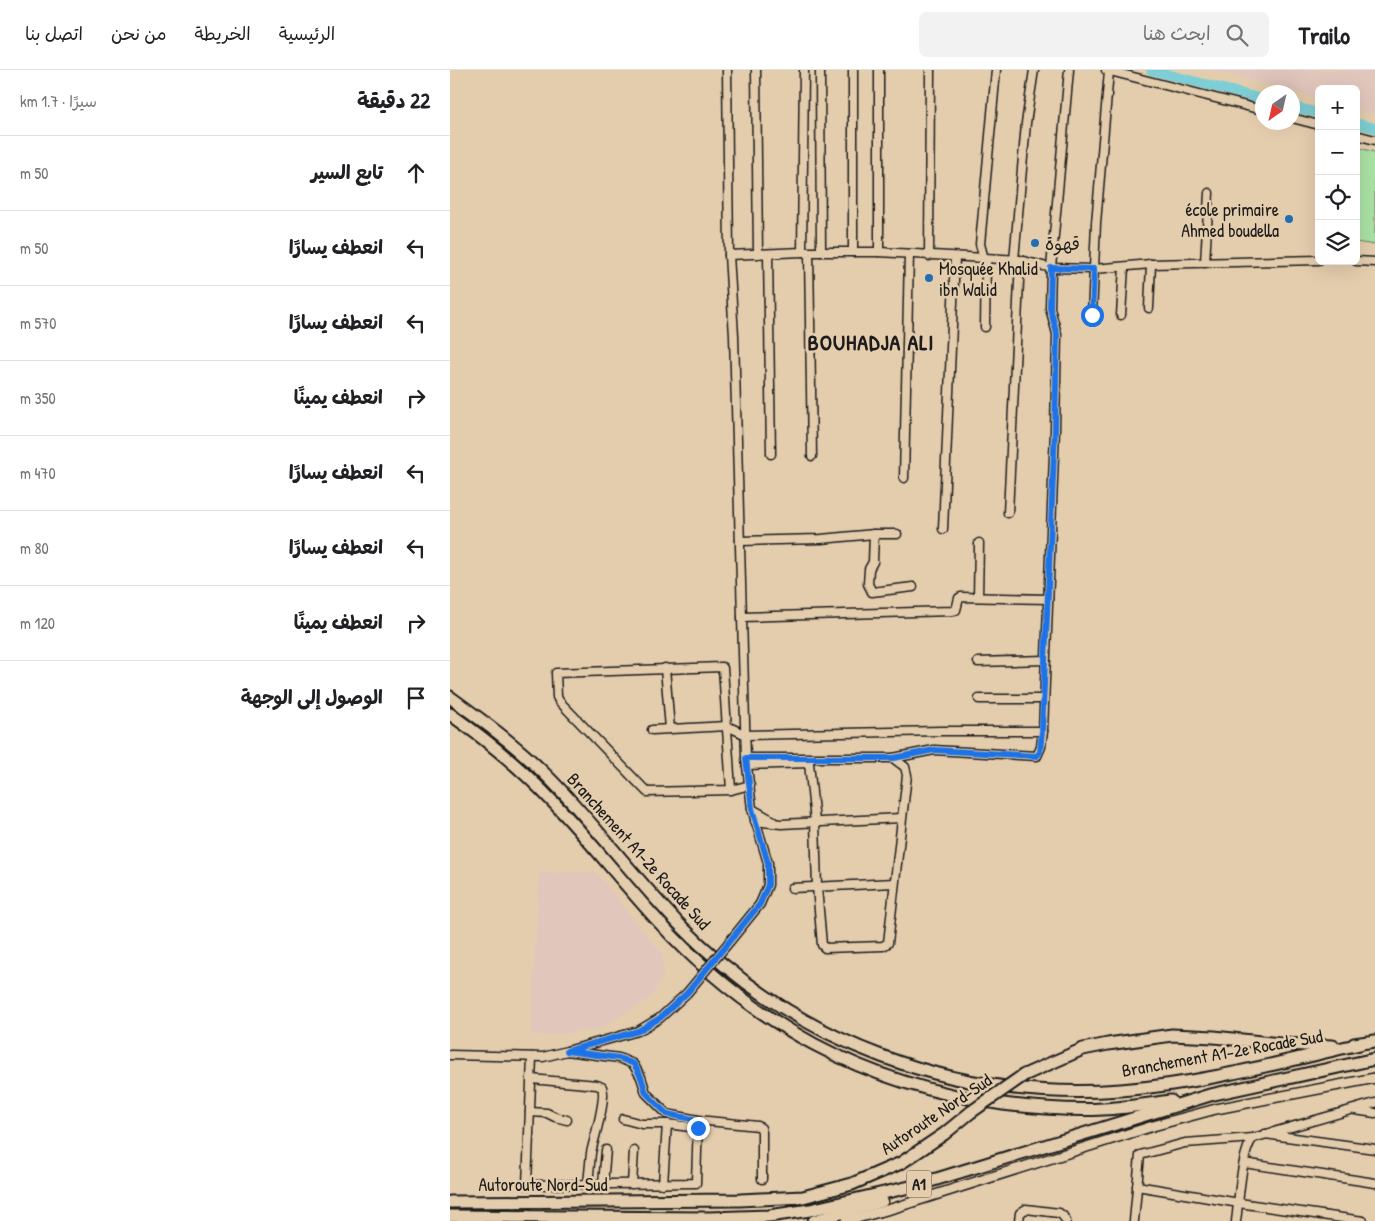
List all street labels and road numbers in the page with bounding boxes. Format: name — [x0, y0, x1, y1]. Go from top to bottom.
street label: Branchement A1-2e Rocade Sud — [562, 767, 716, 935]
street label: Branchement A1-2e Rocade Sud — [1120, 1023, 1324, 1083]
street label: Autoroute Nord-Sud — [876, 1068, 996, 1160]
road number: A1 — [906, 1170, 932, 1198]
street label: Autoroute Nord-Sud — [479, 1172, 607, 1197]

